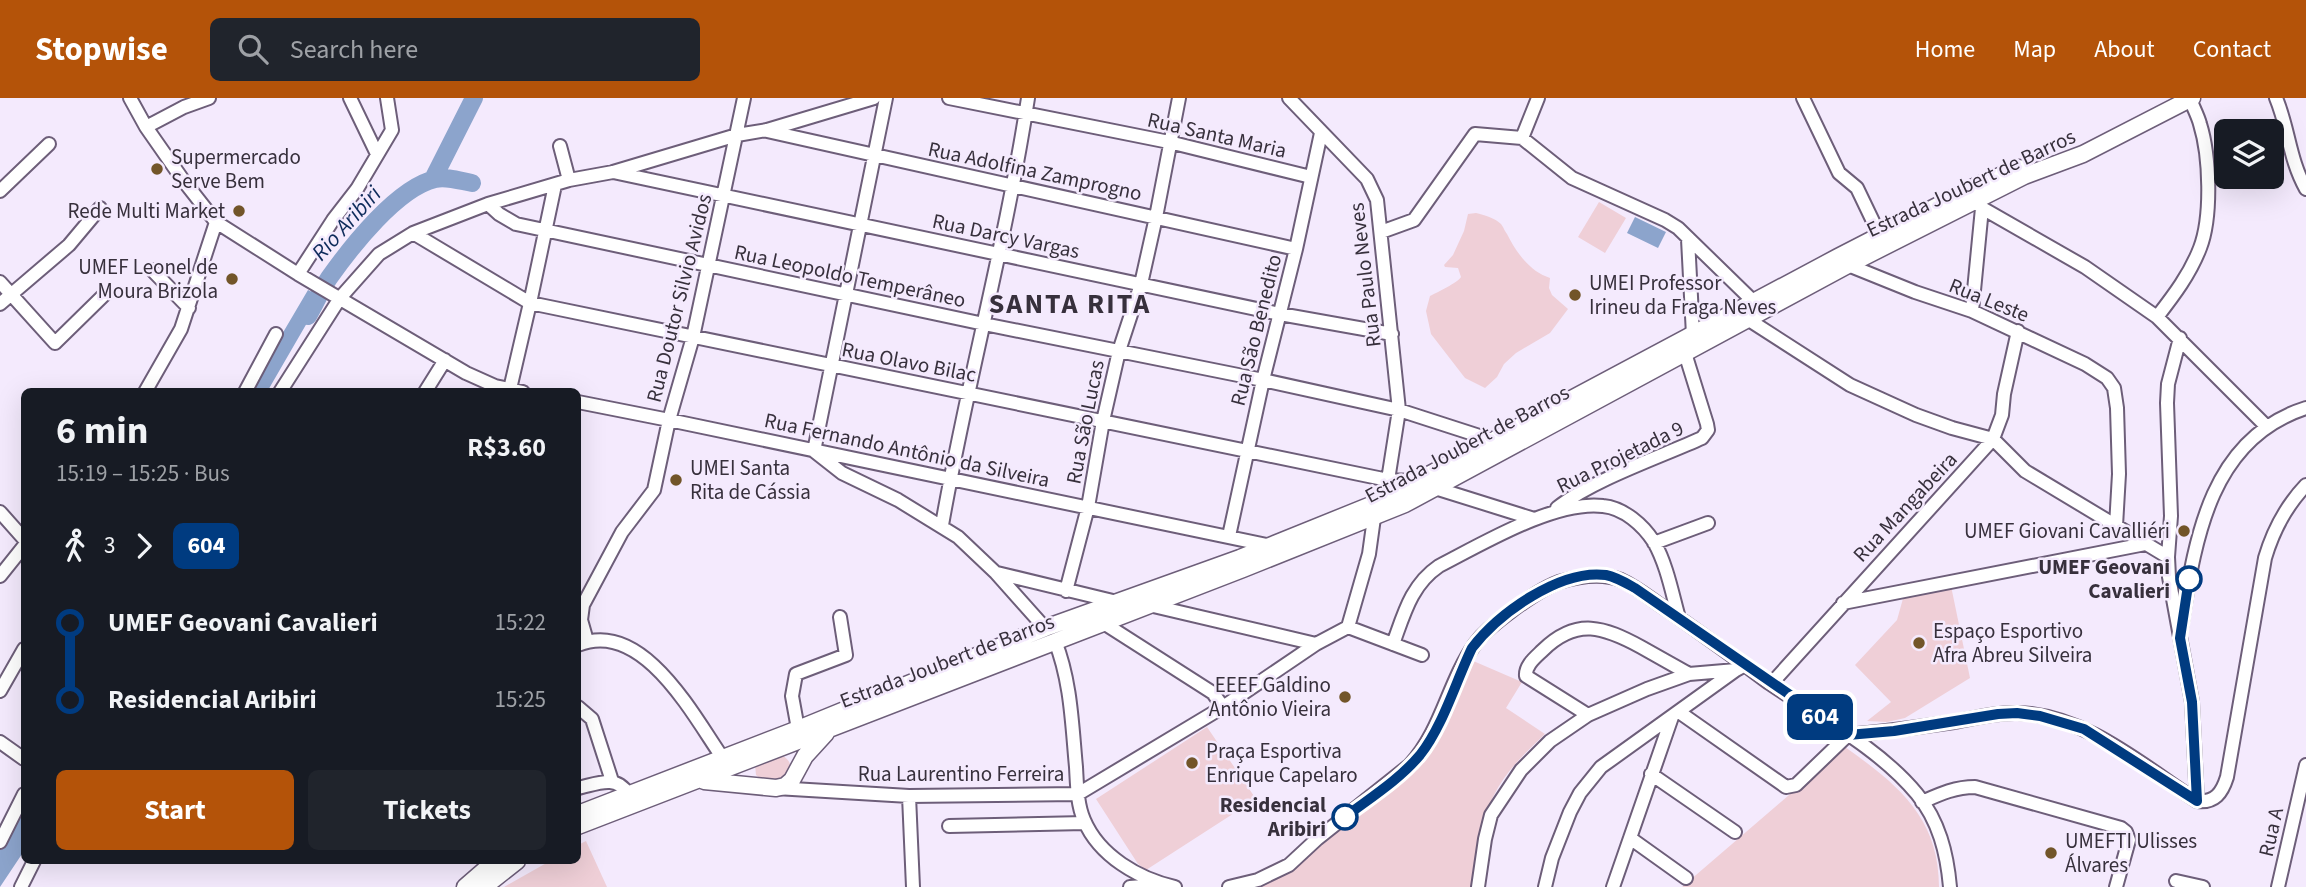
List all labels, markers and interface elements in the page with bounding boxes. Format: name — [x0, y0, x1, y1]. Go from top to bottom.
search box — [210, 18, 700, 81]
text: Stopwise — [35, 26, 168, 73]
icon: search — [234, 30, 272, 68]
text: Search here — [290, 31, 418, 68]
text: Home — [1915, 32, 1975, 67]
text: Map — [2013, 32, 2056, 67]
text: About — [2094, 32, 2155, 67]
text: Contact — [2193, 32, 2271, 67]
street label: Rua Santa Maria — [1145, 104, 1289, 166]
map controls — [2214, 119, 2284, 189]
button: layers — [2214, 119, 2284, 189]
street label: Estrada Joubert de Barros — [1862, 121, 2081, 245]
street label: Rua Adolfina Zamprogno — [925, 134, 1145, 208]
place label: Supermercado Serve Bem — [171, 142, 301, 196]
marker: Supermercado Serve Bem — [149, 161, 165, 177]
water label: Rio Aribiri — [304, 178, 389, 268]
street label: Rua Doutor Silvio Avidos — [639, 190, 719, 405]
place label: Rede Multi Market — [68, 196, 225, 226]
street label: Rua Paulo Neves — [1341, 201, 1389, 349]
marker: Rede Multi Market — [231, 203, 247, 219]
street label: Rua Darcy Vargas — [929, 206, 1083, 266]
street label: Rua Leopoldo Temperâneo — [731, 237, 969, 315]
street label: Rua São Benedito — [1223, 251, 1289, 409]
place label: UMEF Leonel de Moura Brizola — [78, 252, 218, 306]
place label: UMEI Professor Irineu da Fraga Neves — [1589, 268, 1777, 322]
street label: Rua Leste — [1944, 270, 2034, 330]
marker: UMEF Leonel de Moura Brizola — [224, 271, 240, 287]
district label: SANTA RITA — [989, 284, 1151, 324]
marker: UMEI Professor Irineu da Fraga Neves — [1567, 287, 1583, 303]
street label: Rua Olavo Bilac — [839, 334, 979, 390]
street label: Rua São Lucas — [1058, 357, 1112, 487]
street label: Estrada Joubert de Barros — [1360, 377, 1575, 511]
text: 6 min — [56, 404, 148, 458]
street label: Rua Fernando Antônio da Silveira — [762, 405, 1052, 495]
street label: Rua Projetada 9 — [1551, 413, 1689, 501]
text: R$3.60 — [467, 429, 546, 466]
street label: Rua Mangabeira — [1846, 445, 1964, 569]
place label: UMEI Santa Rita de Cássia — [690, 453, 811, 507]
text: 15:19 – 15:25 · Bus — [56, 457, 230, 490]
marker: UMEI Santa Rita de Cássia — [668, 472, 684, 488]
place label: UMEF Giovani Cavalliéri — [1964, 516, 2170, 546]
marker: UMEF Giovani Cavalliéri — [2176, 523, 2192, 539]
icon: walk — [56, 527, 94, 565]
icon: forward — [125, 527, 163, 565]
text: 604 — [187, 528, 225, 563]
text: 3 — [104, 529, 115, 562]
place label: UMEF Geovani Cavalieri — [2038, 552, 2170, 606]
marker: UMEF Geovani Cavalieri — [2176, 566, 2202, 592]
text: UMEF Geovani Cavalieri — [108, 604, 378, 641]
text: 15:22 — [495, 606, 546, 639]
street label: Estrada Joubert de Barros — [835, 606, 1059, 716]
place label: Espaço Esportivo Afra Abreu Silveira — [1933, 616, 2092, 670]
marker: Espaço Esportivo Afra Abreu Silveira — [1911, 635, 1927, 651]
place label: EEEF Galdino Antônio Vieira — [1209, 670, 1331, 724]
text: Residencial Aribiri — [108, 681, 317, 718]
text: 15:25 — [495, 683, 546, 716]
marker: EEEF Galdino Antônio Vieira — [1337, 689, 1353, 705]
line badge: 604 — [1780, 694, 1860, 740]
text: 604 — [1801, 699, 1839, 734]
place label: Praça Esportiva Enrique Capelaro — [1206, 736, 1358, 790]
marker: Praça Esportiva Enrique Capelaro — [1184, 755, 1200, 771]
street label: Rua Laurentino Ferreira — [858, 759, 1064, 789]
button: Start — [56, 770, 294, 850]
button: Tickets — [308, 770, 546, 850]
place label: Residencial Aribiri — [1220, 790, 1326, 844]
marker: Residencial Aribiri — [1332, 804, 1358, 830]
street label: Rua A — [2251, 804, 2291, 860]
place label: UMEFTI Ulisses Álvares — [2065, 826, 2197, 880]
marker: UMEFTI Ulisses Álvares — [2043, 845, 2059, 861]

